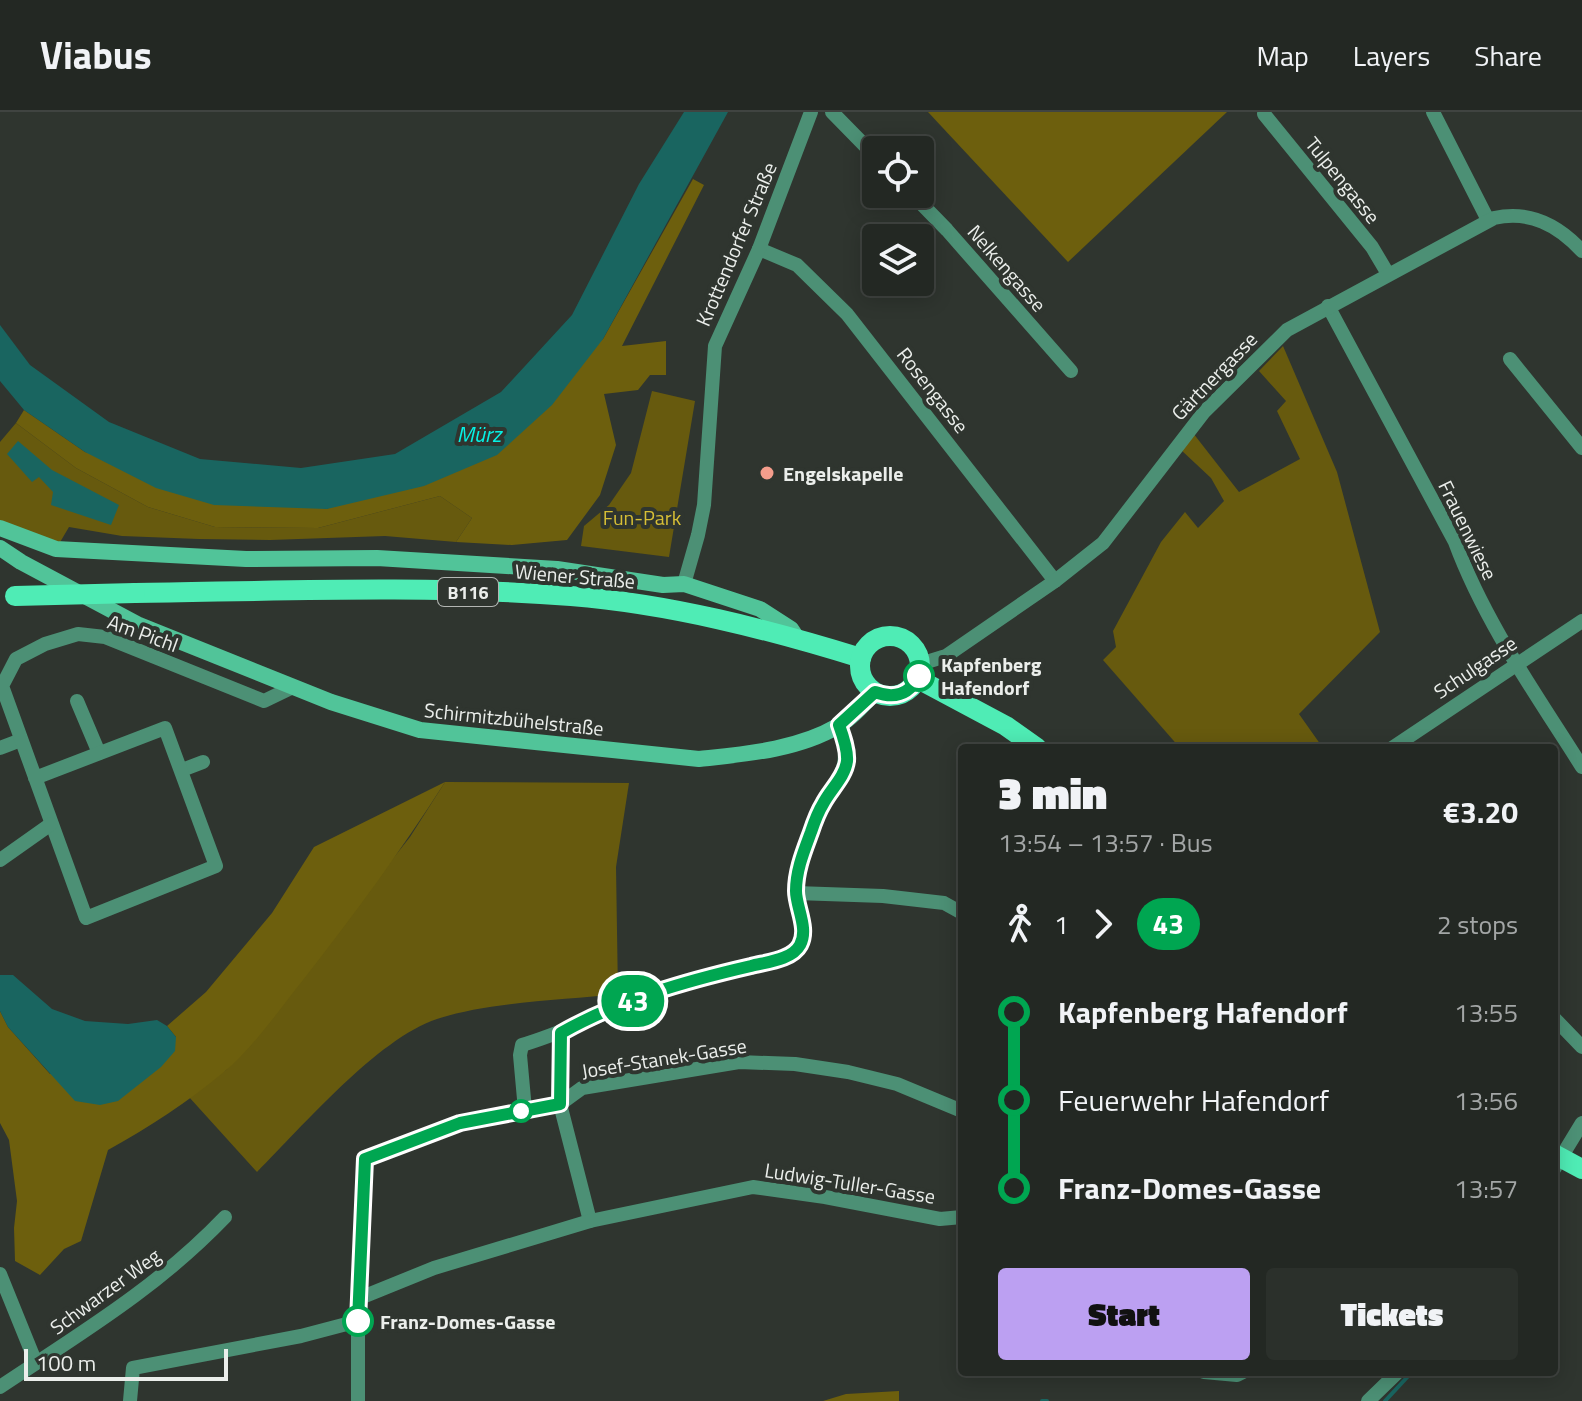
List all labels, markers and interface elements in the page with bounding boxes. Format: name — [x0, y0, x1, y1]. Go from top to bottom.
text: Viabus — [40, 26, 152, 84]
text: Map — [1256, 34, 1309, 77]
text: Layers — [1353, 34, 1430, 77]
text: Share — [1474, 34, 1542, 77]
street label: Tulpengasse — [1298, 130, 1388, 230]
map controls — [862, 136, 934, 296]
button: locate — [862, 136, 934, 208]
street label: Krottendorfer Straße — [687, 157, 785, 331]
street label: Nelkengasse — [960, 217, 1054, 319]
button: layers — [862, 224, 934, 296]
street label: Gärtnergasse — [1164, 325, 1264, 427]
street label: Rosengasse — [889, 340, 977, 440]
water label: Mürz — [457, 417, 503, 451]
place label: Engelskapelle — [783, 458, 903, 489]
marker: Engelskapelle — [758, 464, 776, 482]
street label: Frauenwiese — [1430, 475, 1506, 585]
park label: Fun-Park — [603, 502, 682, 533]
street label: Wiener Straße — [514, 555, 636, 597]
road number: B116 — [438, 578, 498, 606]
street label: Am Pichl — [103, 606, 183, 660]
street label: Schulgasse — [1427, 628, 1523, 706]
place label: Kapfenberg Hafendorf — [941, 649, 1042, 703]
marker: Kapfenberg Hafendorf — [904, 661, 934, 691]
street label: Schirmitzbühelstraße — [423, 694, 605, 744]
text: 3 min — [998, 759, 1107, 826]
text: €3.20 — [1443, 789, 1518, 835]
text: 13:54 – 13:57 · Bus — [998, 823, 1213, 862]
icon: walk — [998, 902, 1042, 946]
icon: forward — [1081, 902, 1125, 946]
text: 43 — [1153, 902, 1184, 945]
text: 1 — [1054, 905, 1069, 944]
text: 2 stops — [1437, 905, 1518, 944]
line badge: 43 — [597, 975, 669, 1027]
text: 43 — [617, 979, 649, 1022]
text: Kapfenberg Hafendorf — [1058, 989, 1348, 1035]
text: 13:55 — [1454, 993, 1518, 1032]
street label: Josef-Stanek-Gasse — [579, 1030, 749, 1086]
text: Feuerwehr Hafendorf — [1058, 1077, 1329, 1123]
text: 13:56 — [1454, 1081, 1518, 1120]
unlabelled marker — [510, 1100, 532, 1122]
street label: Ludwig-Tuller-Gasse — [762, 1154, 938, 1212]
text: Franz-Domes-Gasse — [1058, 1165, 1321, 1211]
text: 13:57 — [1454, 1169, 1518, 1208]
street label: Schwarzer Weg — [43, 1240, 167, 1342]
button: Start — [998, 1268, 1250, 1360]
button: Tickets — [1266, 1268, 1518, 1360]
marker: Franz-Domes-Gasse — [343, 1306, 373, 1336]
place label: Franz-Domes-Gasse — [380, 1306, 555, 1337]
scale bar — [24, 1345, 228, 1381]
text: 100 m — [36, 1346, 96, 1380]

